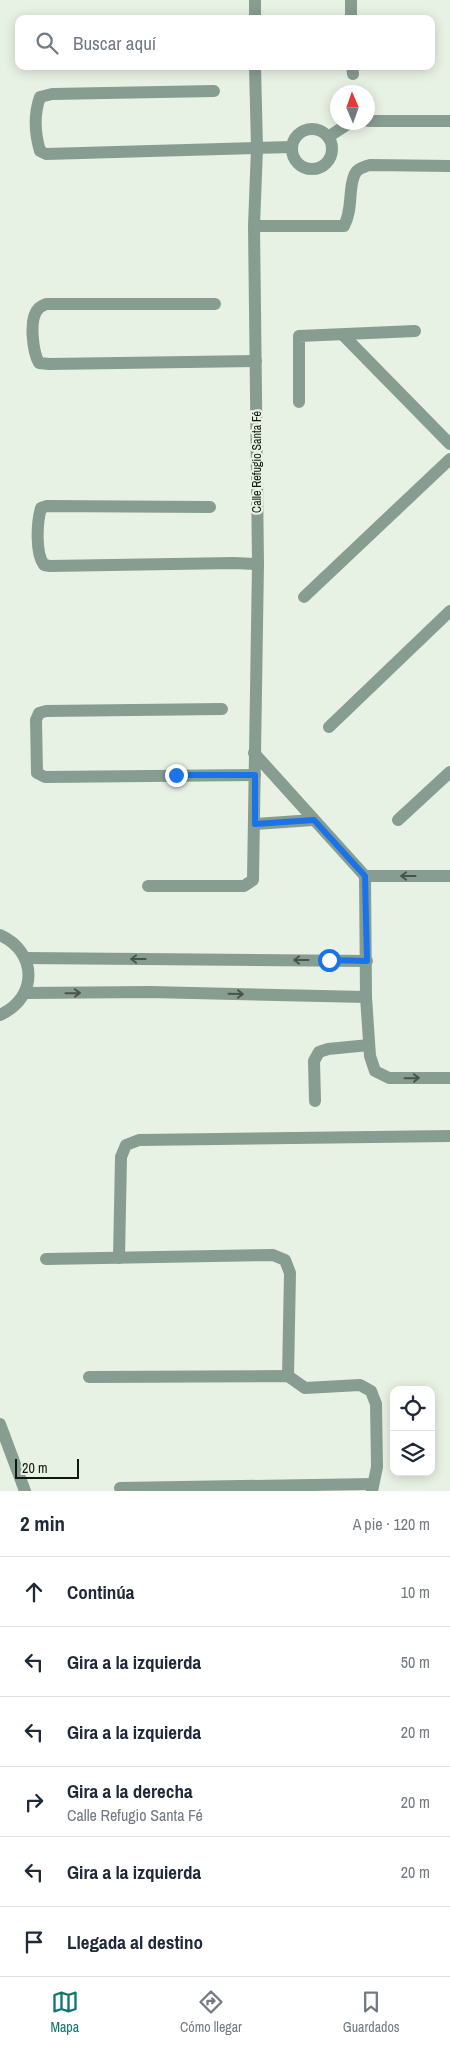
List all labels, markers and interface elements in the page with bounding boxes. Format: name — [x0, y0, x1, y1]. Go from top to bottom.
search box — [15, 15, 435, 70]
icon: search — [33, 29, 61, 57]
text: Buscar aquí — [73, 30, 156, 56]
north arrow — [330, 85, 375, 130]
street label: Calle Refugio Santa Fé — [249, 411, 265, 513]
route end — [165, 764, 188, 787]
one-way arrow — [400, 871, 416, 881]
route start — [318, 949, 341, 972]
one-way arrow — [131, 954, 147, 964]
one-way arrow — [293, 955, 310, 965]
one-way arrow — [65, 988, 81, 998]
one-way arrow — [228, 989, 244, 999]
one-way arrow — [404, 1073, 420, 1083]
map controls — [390, 1386, 435, 1476]
button: locate — [390, 1386, 435, 1431]
button: layers — [390, 1431, 435, 1476]
scale bar — [15, 1456, 79, 1479]
text: 20 m — [22, 1459, 48, 1477]
text: 2 min — [20, 1509, 65, 1538]
text: A pie · 120 m — [353, 1513, 430, 1535]
icon: ahead — [20, 1578, 48, 1606]
text: Continúa — [67, 1579, 135, 1605]
text: 10 m — [401, 1581, 430, 1603]
icon: left — [20, 1648, 48, 1676]
text: Gira a la izquierda — [67, 1649, 201, 1675]
text: 50 m — [401, 1651, 430, 1673]
icon: left — [20, 1718, 48, 1746]
text: Gira a la izquierda — [67, 1719, 201, 1745]
text: 20 m — [401, 1721, 430, 1743]
text: Gira a la derecha — [67, 1778, 193, 1804]
icon: right — [20, 1788, 48, 1816]
text: 20 m — [401, 1791, 430, 1813]
text: Calle Refugio Santa Fé — [67, 1804, 203, 1826]
icon: left — [20, 1858, 48, 1886]
text: Gira a la izquierda — [67, 1859, 201, 1885]
text: 20 m — [401, 1861, 430, 1883]
icon: arrive — [20, 1928, 48, 1956]
text: Llegada al destino — [67, 1929, 203, 1955]
tab: Mapa — [50, 1988, 79, 2036]
tab: Cómo llegar — [180, 1988, 242, 2036]
tab: Guardados — [343, 1988, 400, 2036]

